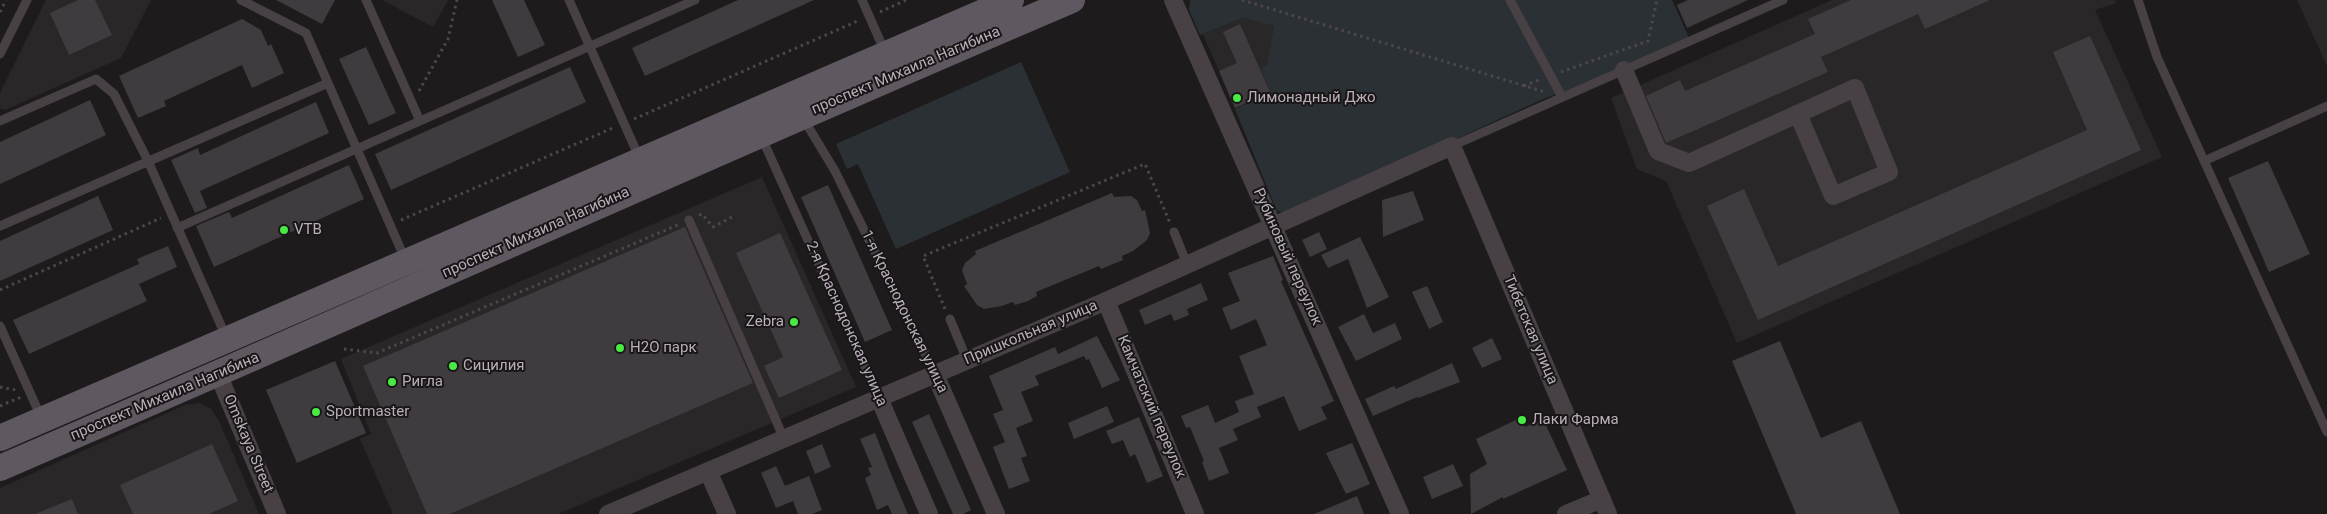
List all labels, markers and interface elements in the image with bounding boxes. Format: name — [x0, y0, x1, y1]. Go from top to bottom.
street label: проспект Михаила Нагибина — [809, 23, 1003, 119]
place label: Лимонадный Джо — [1247, 89, 1376, 107]
marker: Лимонадный Джо — [1231, 92, 1243, 104]
street label: проспект Михаила Нагибина — [440, 183, 632, 283]
street label: Рубиновый переулок — [1249, 186, 1325, 328]
place label: VTB — [294, 221, 322, 239]
marker: VTB — [278, 224, 290, 236]
street label: 1-я Краснодонская улица — [857, 228, 951, 396]
street label: 2-я Краснодонская улица — [801, 239, 891, 409]
street label: Тибетская улица — [1499, 273, 1561, 387]
street label: Пришкольная улица — [962, 297, 1100, 369]
place label: Zebra — [746, 313, 784, 331]
marker: Zebra — [788, 316, 800, 328]
street label: Камчатский переулок — [1113, 333, 1189, 481]
place label: H2O парк — [630, 339, 697, 357]
marker: H2O парк — [614, 342, 626, 354]
street label: проспект Михаила Нагибина — [68, 349, 262, 445]
place label: Сицилия — [463, 357, 525, 375]
marker: Сицилия — [447, 360, 459, 372]
place label: Ригла — [402, 373, 443, 391]
marker: Ригла — [386, 376, 398, 388]
street label: Omskaya Street — [219, 392, 277, 496]
place label: Sportmaster — [326, 403, 409, 421]
marker: Sportmaster — [310, 406, 322, 418]
place label: Лаки Фарма — [1532, 411, 1619, 429]
marker: Лаки Фарма — [1516, 414, 1528, 426]

